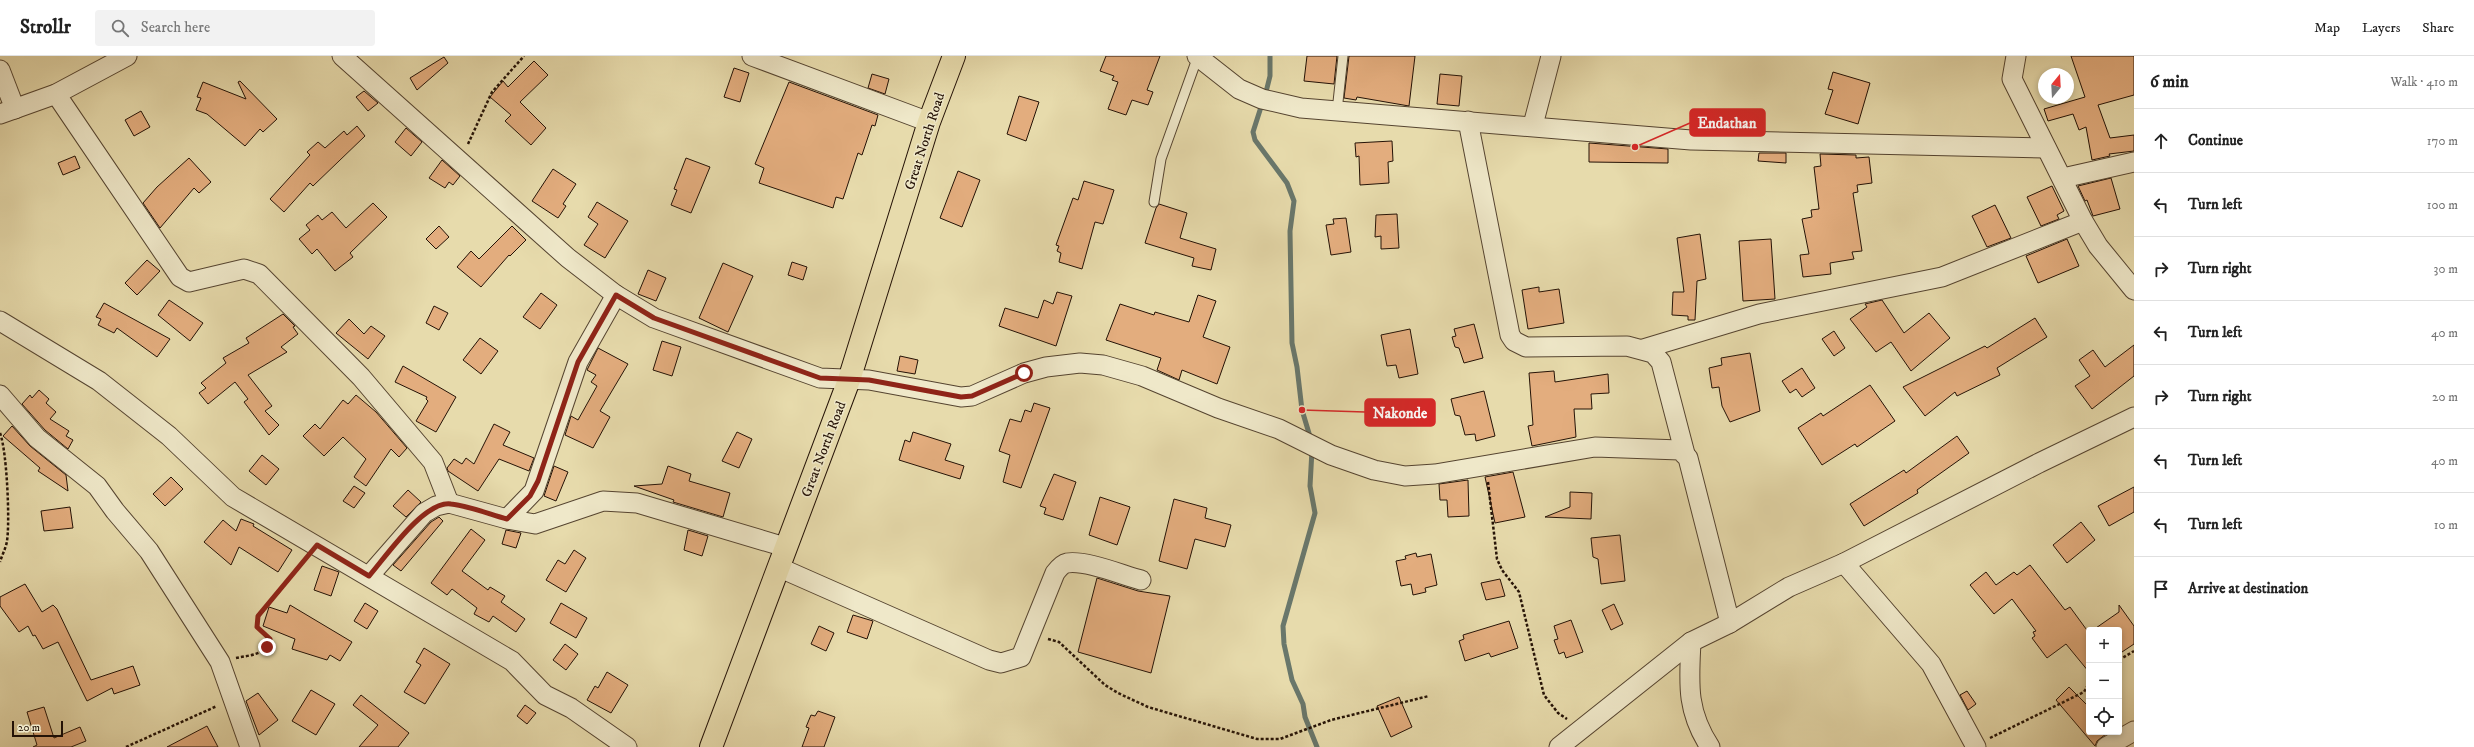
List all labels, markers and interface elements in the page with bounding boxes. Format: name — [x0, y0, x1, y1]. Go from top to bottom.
search box — [95, 10, 375, 46]
text: Strollr — [20, 16, 71, 39]
icon: search — [109, 17, 131, 39]
text: Search here — [141, 18, 210, 37]
text: Map — [2314, 19, 2340, 37]
text: Layers — [2362, 19, 2400, 37]
text: Share — [2422, 19, 2454, 37]
north arrow — [2038, 68, 2074, 104]
text: 6 min — [2150, 71, 2189, 93]
text: Walk · 410 m — [2391, 74, 2458, 90]
street label: Great North Road — [901, 90, 949, 192]
callout: Endathan — [1690, 109, 1765, 136]
text: Endathan — [1697, 114, 1757, 133]
icon: ahead — [2150, 130, 2172, 152]
text: Continue — [2188, 131, 2243, 150]
text: 170 m — [2427, 133, 2458, 149]
icon: left — [2150, 194, 2172, 216]
text: Turn left — [2188, 195, 2242, 214]
text: 100 m — [2427, 197, 2458, 213]
icon: right — [2150, 258, 2172, 280]
text: Turn right — [2188, 259, 2251, 278]
text: 30 m — [2434, 261, 2458, 277]
icon: left — [2150, 322, 2172, 344]
text: Turn left — [2188, 323, 2242, 342]
text: 40 m — [2431, 325, 2458, 341]
route start — [1015, 364, 1033, 382]
icon: right — [2150, 386, 2172, 408]
text: Turn right — [2188, 387, 2251, 406]
text: 20 m — [2432, 389, 2458, 405]
street label: Great North Road — [797, 399, 850, 500]
callout: Nakonde — [1365, 399, 1435, 426]
text: Nakonde — [1373, 404, 1428, 423]
icon: left — [2150, 450, 2172, 472]
text: Turn left — [2188, 451, 2242, 470]
text: 40 m — [2431, 453, 2458, 469]
icon: left — [2150, 514, 2172, 536]
text: Turn left — [2188, 515, 2242, 534]
text: 10 m — [2434, 517, 2458, 533]
icon: arrive — [2150, 578, 2172, 600]
text: Arrive at destination — [2188, 579, 2308, 598]
map controls — [2086, 627, 2122, 735]
button: + — [2086, 627, 2122, 663]
route end — [258, 638, 276, 656]
button: − — [2086, 663, 2122, 699]
button: locate — [2086, 699, 2122, 735]
scale bar — [12, 719, 63, 738]
text: 20 m — [18, 721, 40, 735]

